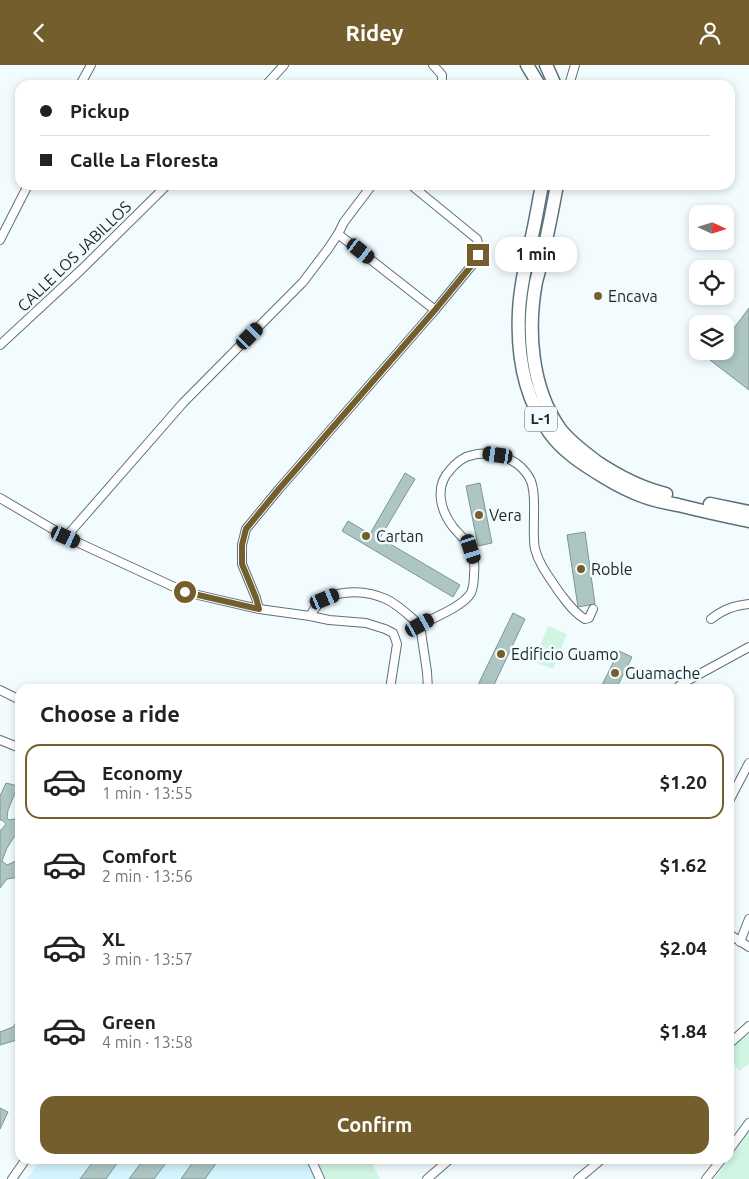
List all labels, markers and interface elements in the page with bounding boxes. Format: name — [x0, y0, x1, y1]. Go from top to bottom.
icon: back — [25, 19, 53, 47]
icon: person — [696, 19, 724, 47]
text: Ridey — [345, 20, 404, 45]
text: Pickup — [70, 100, 130, 122]
text: Calle La Floresta — [70, 149, 219, 171]
street label: CALLE LOS JABILLOS — [14, 197, 134, 315]
north arrow — [689, 205, 734, 250]
map controls — [689, 205, 734, 360]
car — [344, 236, 377, 266]
callout: 1 min — [496, 237, 578, 273]
route end — [467, 244, 489, 266]
text: 1 min — [516, 245, 556, 263]
button: locate — [689, 260, 734, 305]
place label: Encava — [608, 287, 658, 305]
marker: Encava — [592, 290, 604, 302]
button: layers — [689, 315, 734, 360]
car — [234, 320, 265, 352]
road number: L-1 — [525, 407, 557, 431]
car — [482, 445, 513, 465]
place label: Vera — [489, 506, 522, 524]
marker: Vera — [473, 509, 485, 521]
car — [49, 524, 82, 550]
place label: Cartan — [376, 527, 424, 545]
marker: Cartan — [360, 530, 372, 542]
car — [459, 532, 482, 566]
place label: Roble — [591, 560, 633, 578]
marker: Roble — [575, 563, 587, 575]
route start — [174, 581, 196, 603]
car — [308, 586, 341, 612]
car — [403, 611, 436, 639]
place label: Edificio Guamo — [511, 645, 619, 663]
marker: Edificio Guamo — [495, 648, 507, 660]
place label: Guamache — [625, 664, 700, 682]
marker: Guamache — [609, 667, 621, 679]
text: Choose a ride — [40, 701, 180, 726]
icon: car — [42, 759, 87, 804]
text: Economy — [102, 762, 183, 784]
text: $1.20 — [659, 771, 707, 793]
text: 1 min · 13:55 — [102, 784, 193, 802]
icon: car — [42, 842, 87, 887]
text: Comfort — [102, 845, 177, 867]
text: $1.62 — [659, 854, 707, 876]
text: 2 min · 13:56 — [102, 867, 193, 885]
icon: car — [42, 925, 87, 970]
text: XL — [102, 928, 125, 950]
text: $2.04 — [659, 937, 707, 959]
text: 3 min · 13:57 — [102, 950, 193, 968]
icon: car — [42, 1008, 87, 1053]
text: Green — [102, 1011, 156, 1033]
text: $1.84 — [659, 1020, 707, 1042]
text: 4 min · 13:58 — [102, 1033, 193, 1051]
button: Confirm — [40, 1096, 709, 1154]

